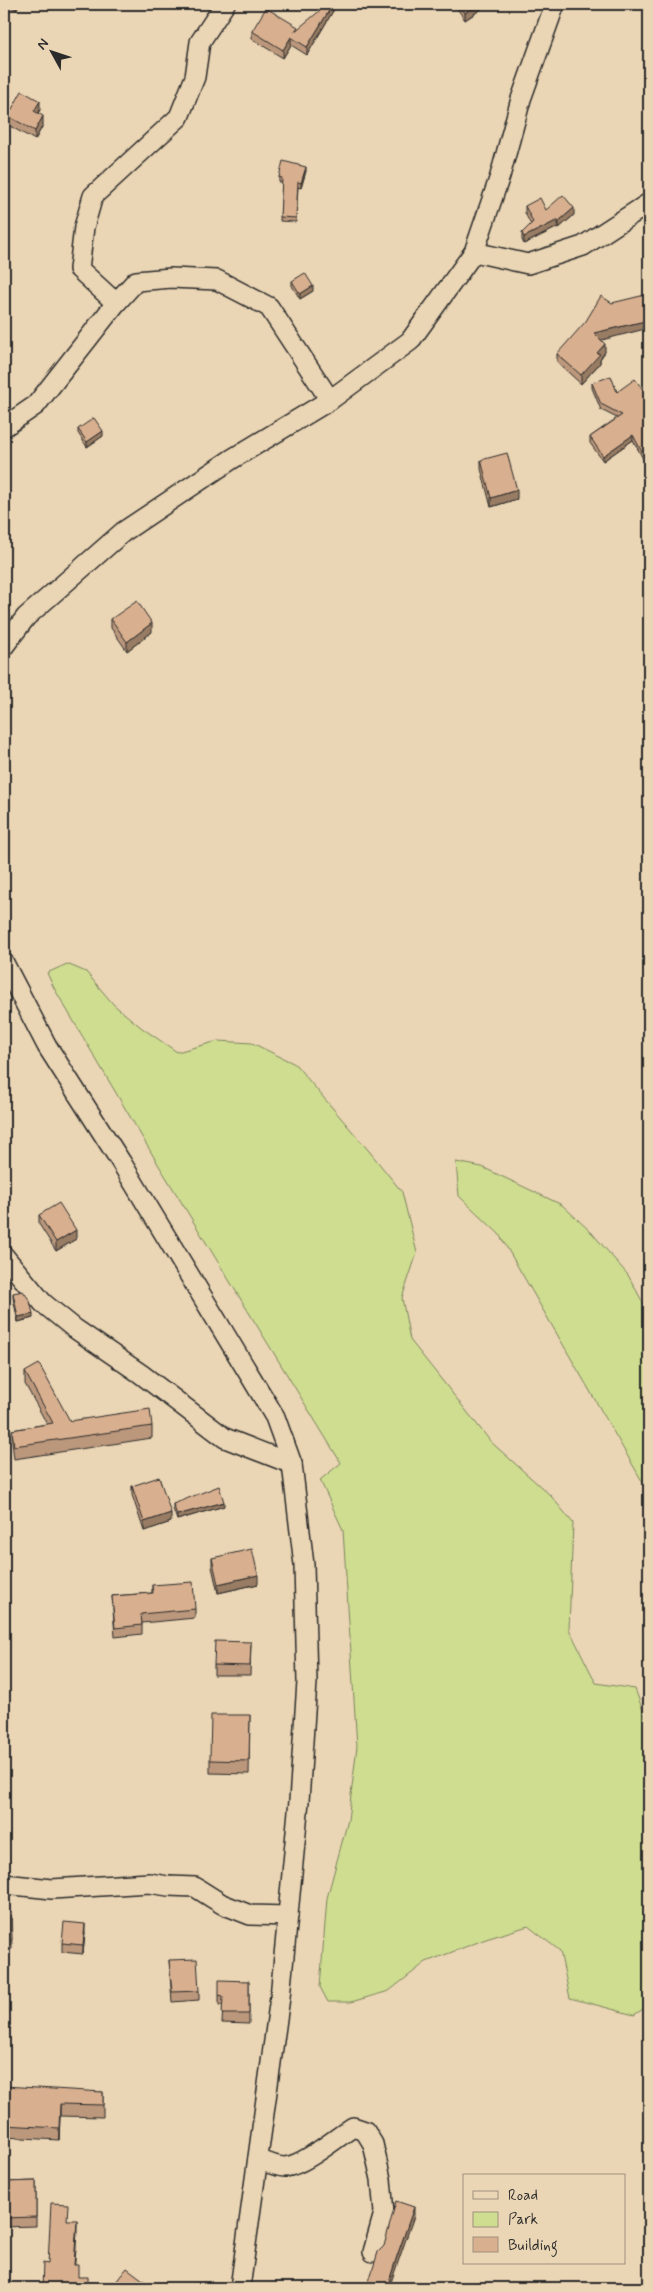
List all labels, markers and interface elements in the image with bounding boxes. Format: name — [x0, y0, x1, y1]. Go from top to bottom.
north arrow — [28, 28, 78, 78]
text: N — [33, 35, 53, 54]
legend — [463, 2174, 626, 2264]
text: Road — [508, 2186, 538, 2206]
text: Park — [508, 2210, 538, 2230]
text: Building — [508, 2236, 558, 2257]

